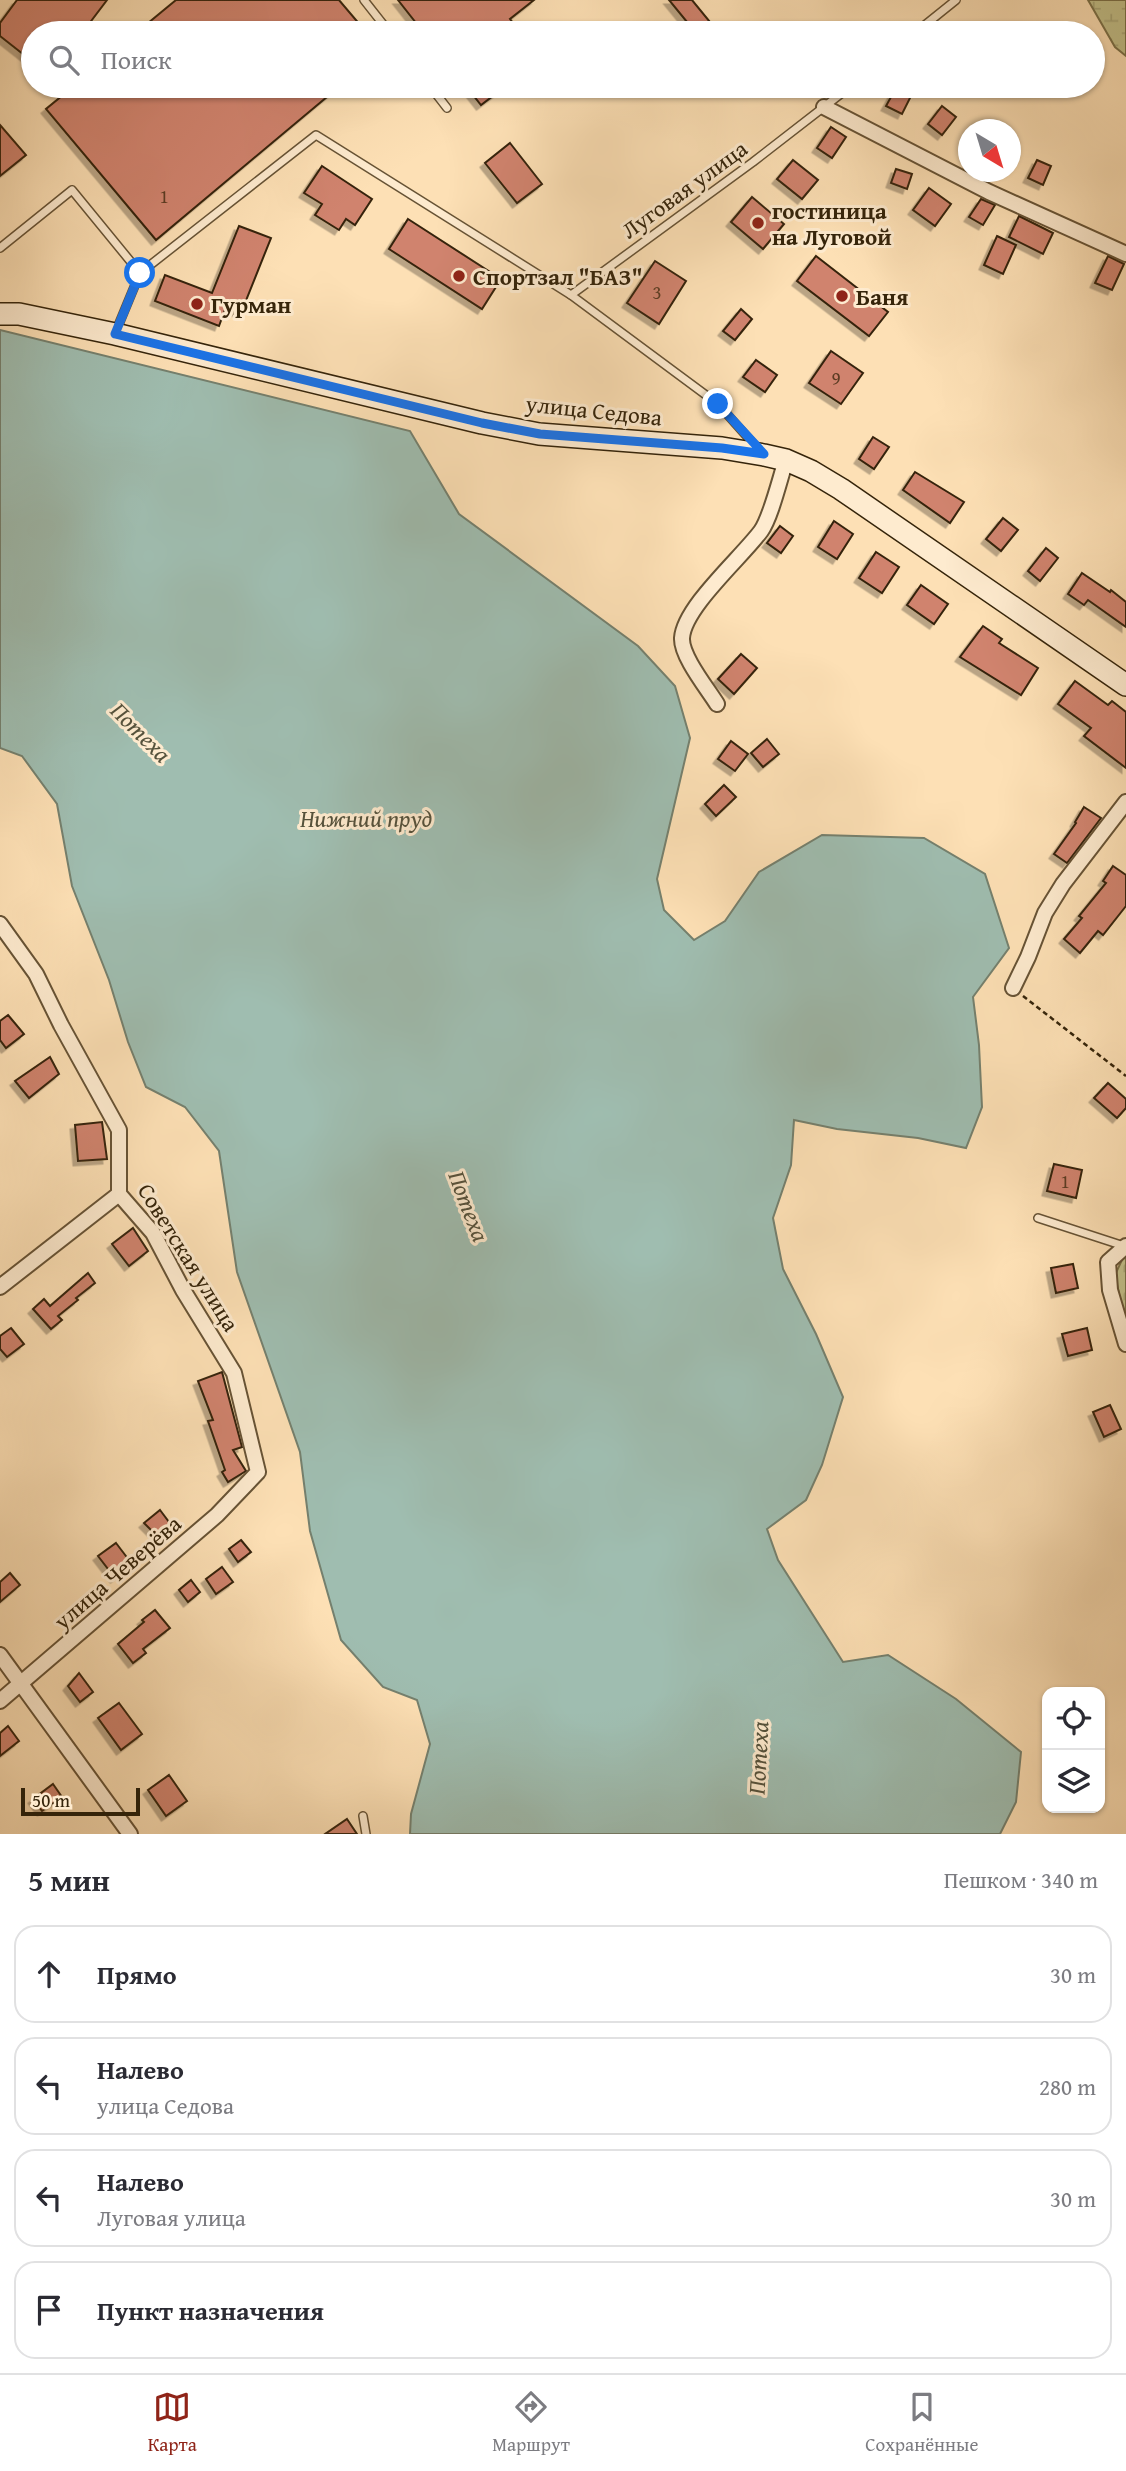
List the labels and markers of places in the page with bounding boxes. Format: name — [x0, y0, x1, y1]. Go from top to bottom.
place label: гостиница на Луговой — [772, 194, 892, 253]
marker: гостиница на Луговой — [750, 215, 766, 231]
place label: Спортзал "БАЗ" — [473, 260, 643, 293]
marker: Спортзал "БАЗ" — [451, 268, 467, 284]
place label: Баня — [856, 280, 908, 313]
place label: Гурман — [211, 288, 291, 321]
marker: Баня — [834, 288, 850, 304]
marker: Гурман — [189, 296, 205, 312]

